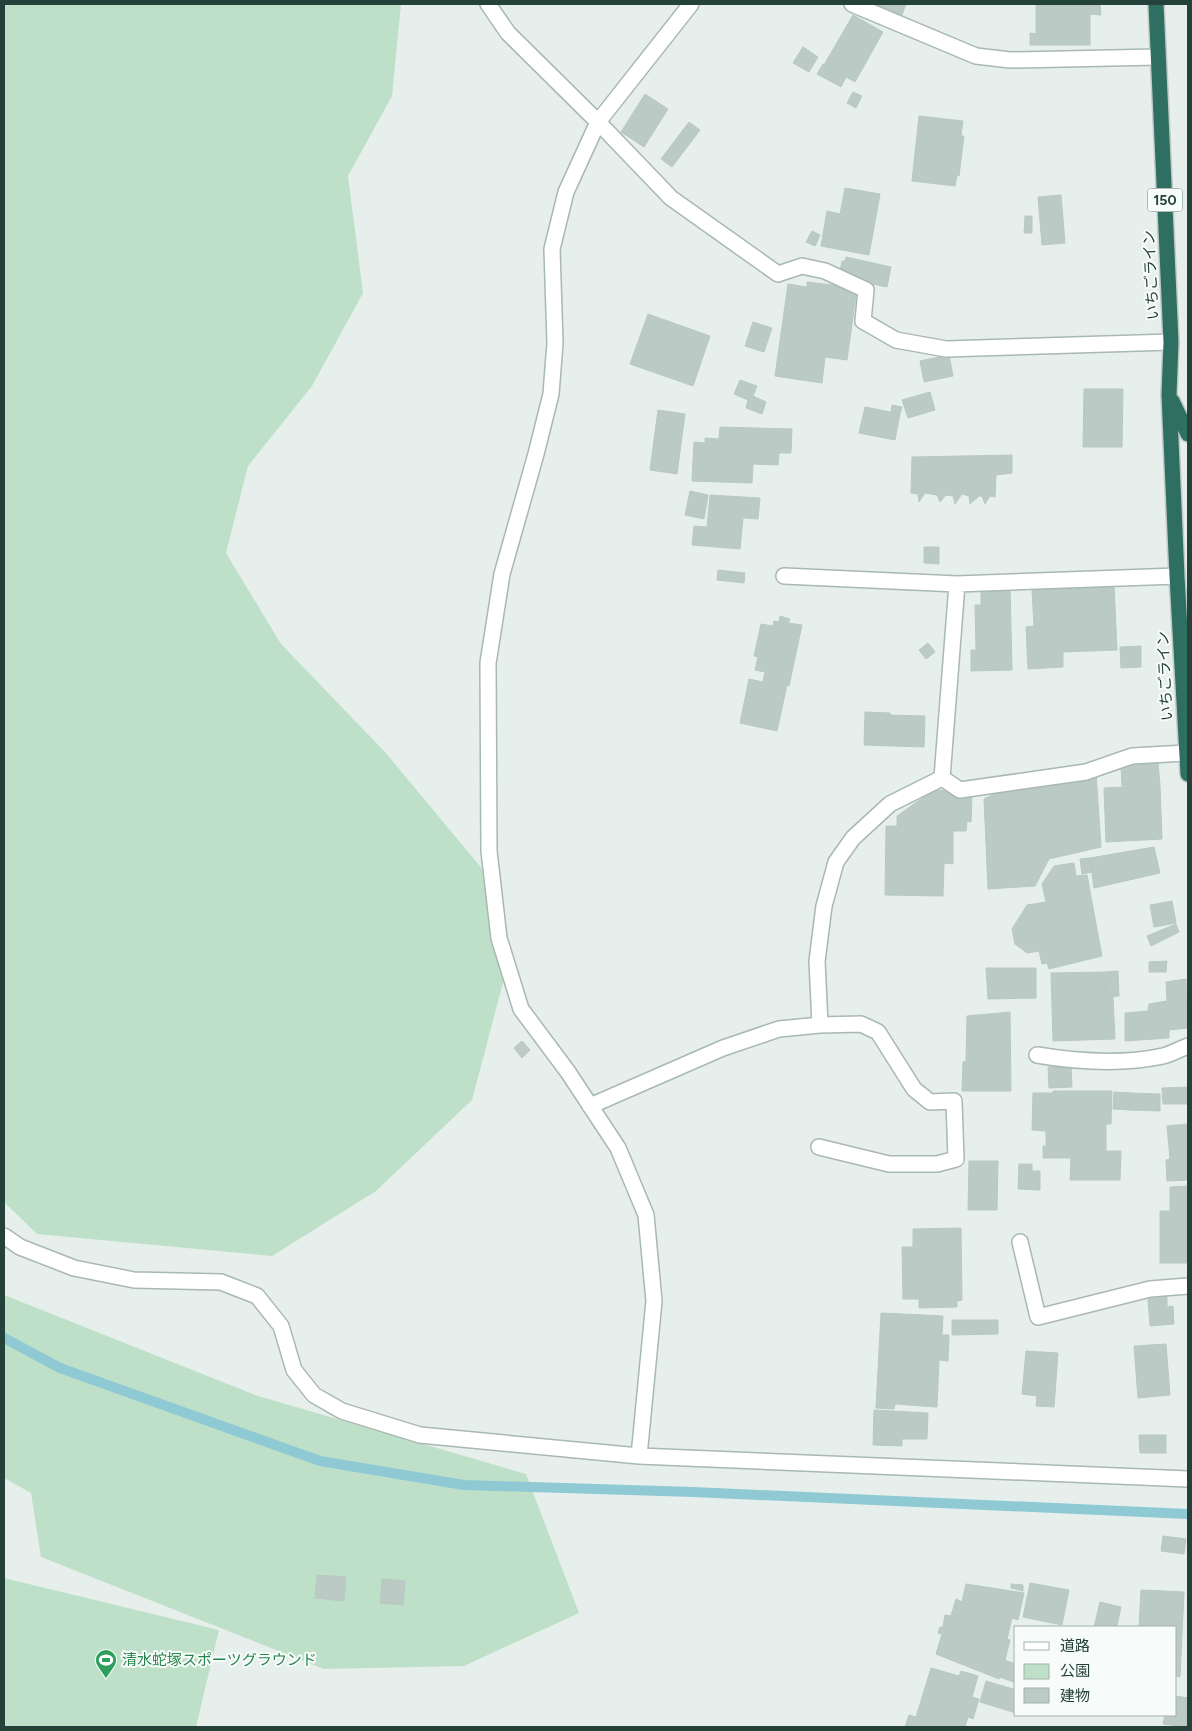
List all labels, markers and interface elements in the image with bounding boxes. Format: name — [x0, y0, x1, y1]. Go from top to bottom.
road number: 150 — [1148, 188, 1182, 212]
street label: いちごライン — [1140, 230, 1162, 320]
street label: いちごライン — [1154, 631, 1176, 721]
legend — [1014, 1626, 1177, 1716]
text: 道路 — [1060, 1637, 1090, 1655]
sports icon: 清水蛇塚スポーツグラウンド — [94, 1648, 118, 1679]
place label: 清水蛇塚スポーツグラウンド — [122, 1651, 317, 1669]
text: 公園 — [1060, 1662, 1090, 1680]
text: 建物 — [1060, 1687, 1090, 1705]

